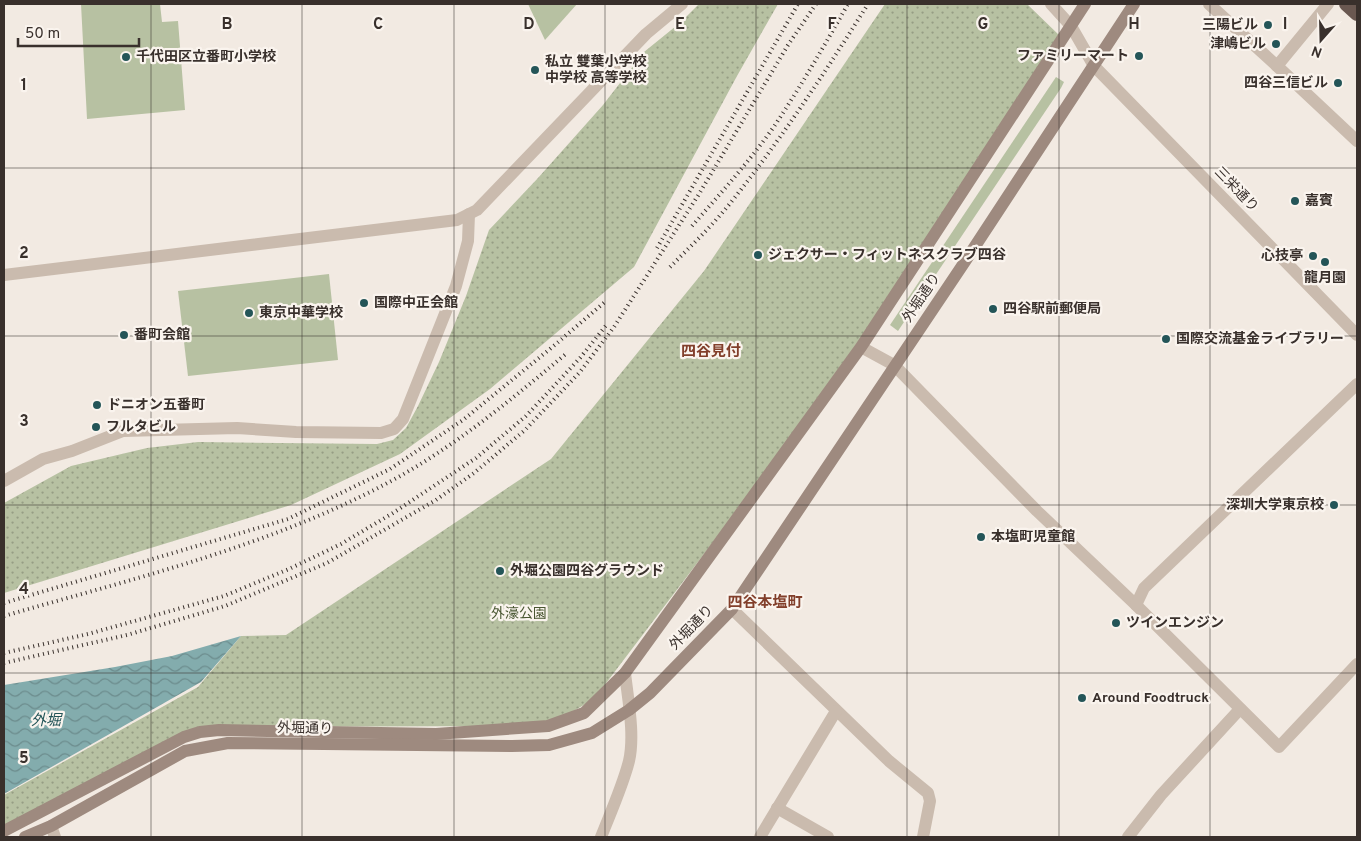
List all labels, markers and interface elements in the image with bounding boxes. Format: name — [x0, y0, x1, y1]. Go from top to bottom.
scale bar — [18, 15, 139, 47]
text: B — [221, 15, 233, 35]
text: C — [373, 15, 383, 35]
text: D — [523, 15, 535, 35]
text: E — [675, 15, 685, 35]
text: F — [827, 15, 837, 35]
text: G — [978, 15, 988, 35]
text: H — [1128, 15, 1140, 35]
text: I — [1283, 15, 1287, 35]
north arrow — [1296, 15, 1346, 65]
place label: 三陽ビル — [1202, 17, 1258, 34]
marker: 三陽ビル — [1262, 19, 1274, 31]
text: 50 m — [25, 25, 60, 44]
place label: 津嶋ビル — [1210, 35, 1266, 53]
marker: 津嶋ビル — [1270, 38, 1282, 50]
text: N — [1309, 41, 1325, 61]
place label: 千代田区立番町小学校 — [136, 48, 276, 66]
place label: ファミリーマート — [1017, 48, 1129, 65]
marker: ファミリーマート — [1133, 50, 1145, 62]
marker: 千代田区立番町小学校 — [120, 51, 132, 63]
place label: 私立 雙葉小学校 中学校 高等学校 — [545, 54, 647, 87]
marker: 私立 雙葉小学校 中学校 高等学校 — [529, 64, 541, 76]
place label: 四谷三信ビル — [1244, 75, 1328, 92]
text: 1 — [21, 76, 27, 96]
marker: 四谷三信ビル — [1332, 77, 1344, 89]
street label: 三栄通り — [1210, 164, 1262, 216]
place label: 嘉賓 — [1305, 193, 1333, 210]
marker: 嘉賓 — [1289, 195, 1301, 207]
text: 2 — [19, 244, 29, 264]
place label: ジェクサー・フィットネスクラブ四谷 — [768, 246, 1007, 264]
place label: 心技亭 — [1261, 248, 1303, 265]
marker: ジェクサー・フィットネスクラブ四谷 — [752, 249, 764, 261]
marker: 心技亭 — [1307, 250, 1319, 262]
marker: 龍月園 — [1319, 256, 1331, 268]
street label: 外堀通り — [898, 269, 945, 326]
place label: 龍月園 — [1304, 270, 1346, 287]
place label: 国際中正会館 — [374, 295, 458, 312]
marker: 国際中正会館 — [358, 297, 370, 309]
place label: 四谷駅前郵便局 — [1003, 300, 1101, 318]
marker: 四谷駅前郵便局 — [987, 303, 999, 315]
place label: 東京中華学校 — [259, 305, 343, 322]
marker: 東京中華学校 — [243, 307, 255, 319]
place label: 番町会館 — [134, 327, 190, 344]
marker: 番町会館 — [118, 329, 130, 341]
place label: 国際交流基金ライブラリー — [1176, 330, 1344, 348]
marker: 国際交流基金ライブラリー — [1160, 333, 1172, 345]
district label: 四谷見付 — [681, 342, 741, 362]
place label: ドニオン五番町 — [107, 397, 205, 414]
marker: ドニオン五番町 — [91, 399, 103, 411]
text: 3 — [19, 412, 29, 432]
place label: フルタビル — [106, 419, 176, 436]
marker: フルタビル — [90, 421, 102, 433]
place label: 深圳大学東京校 — [1226, 497, 1324, 514]
marker: 深圳大学東京校 — [1328, 499, 1340, 511]
place label: 本塩町児童館 — [991, 528, 1075, 546]
marker: 本塩町児童館 — [975, 531, 987, 543]
place label: 外堀公園四谷グラウンド — [510, 562, 664, 580]
marker: 外堀公園四谷グラウンド — [494, 565, 506, 577]
text: 4 — [19, 580, 29, 600]
district label: 四谷本塩町 — [727, 593, 803, 613]
street label: 外堀通り — [666, 601, 718, 654]
park label: 外濠公園 — [491, 605, 547, 623]
place label: ツインエンジン — [1126, 615, 1224, 632]
marker: ツインエンジン — [1110, 617, 1122, 629]
place label: Around Foodtruck — [1092, 690, 1209, 707]
marker: Around Foodtruck — [1076, 692, 1088, 704]
water label: 外堀 — [31, 712, 63, 731]
street label: 外堀通り — [277, 719, 333, 738]
text: 5 — [19, 749, 29, 769]

